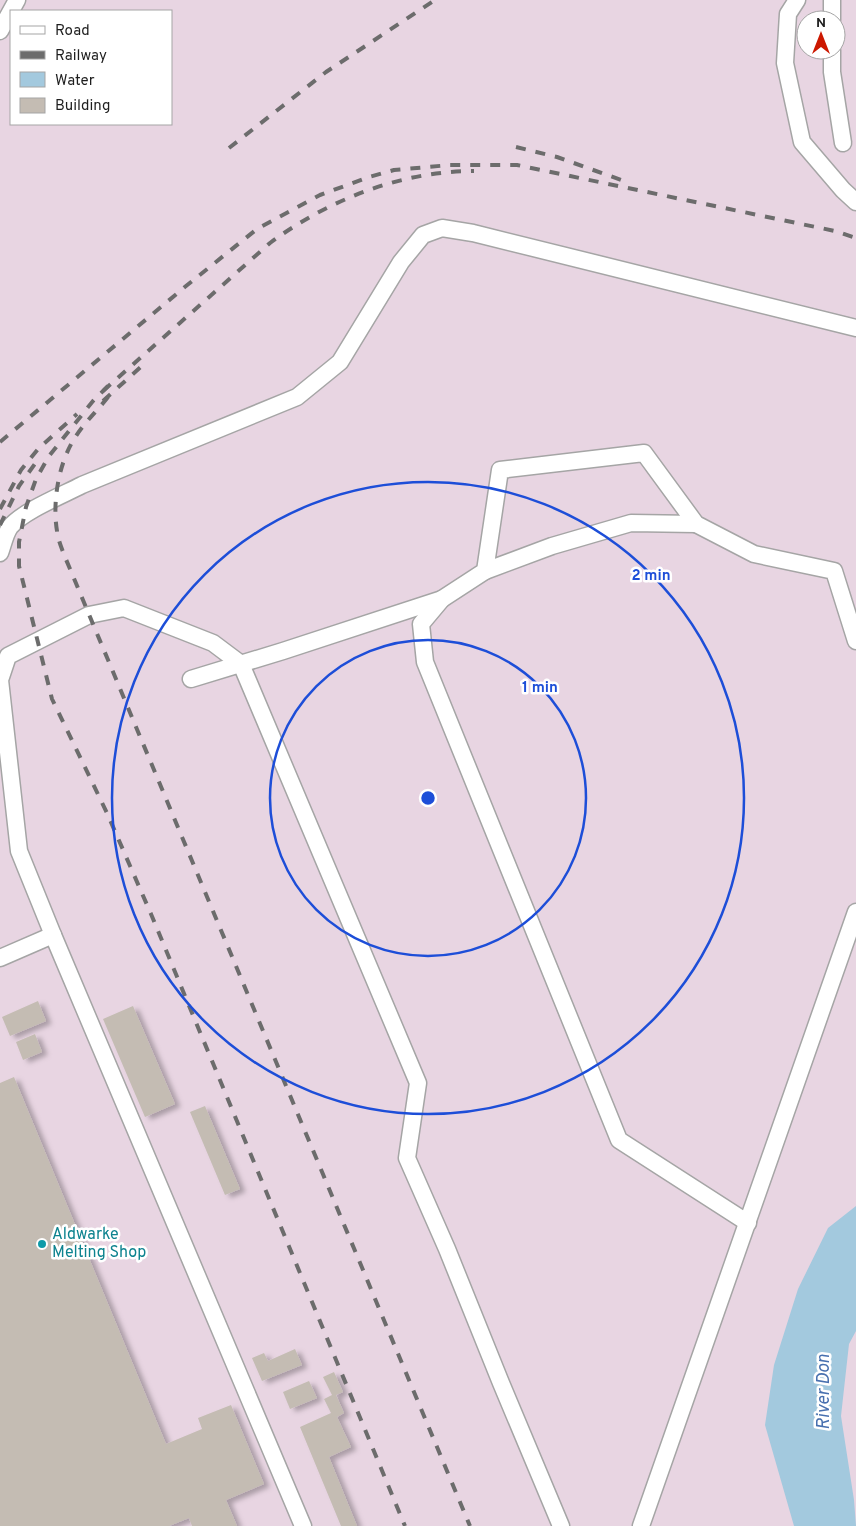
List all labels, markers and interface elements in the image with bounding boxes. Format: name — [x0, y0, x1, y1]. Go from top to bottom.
legend — [10, 10, 172, 125]
north arrow — [796, 10, 846, 60]
text: N — [816, 15, 826, 32]
text: Road — [55, 22, 90, 41]
text: Railway — [55, 47, 107, 66]
text: Water — [55, 72, 95, 91]
text: Building — [55, 97, 110, 116]
text: 2 min — [631, 567, 671, 586]
text: 1 min — [522, 679, 558, 698]
centre of rings — [419, 789, 437, 807]
place label: Aldwarke Melting Shop — [52, 1225, 146, 1263]
marker: Aldwarke Melting Shop — [36, 1238, 48, 1250]
water label: River Don — [813, 1354, 836, 1430]

